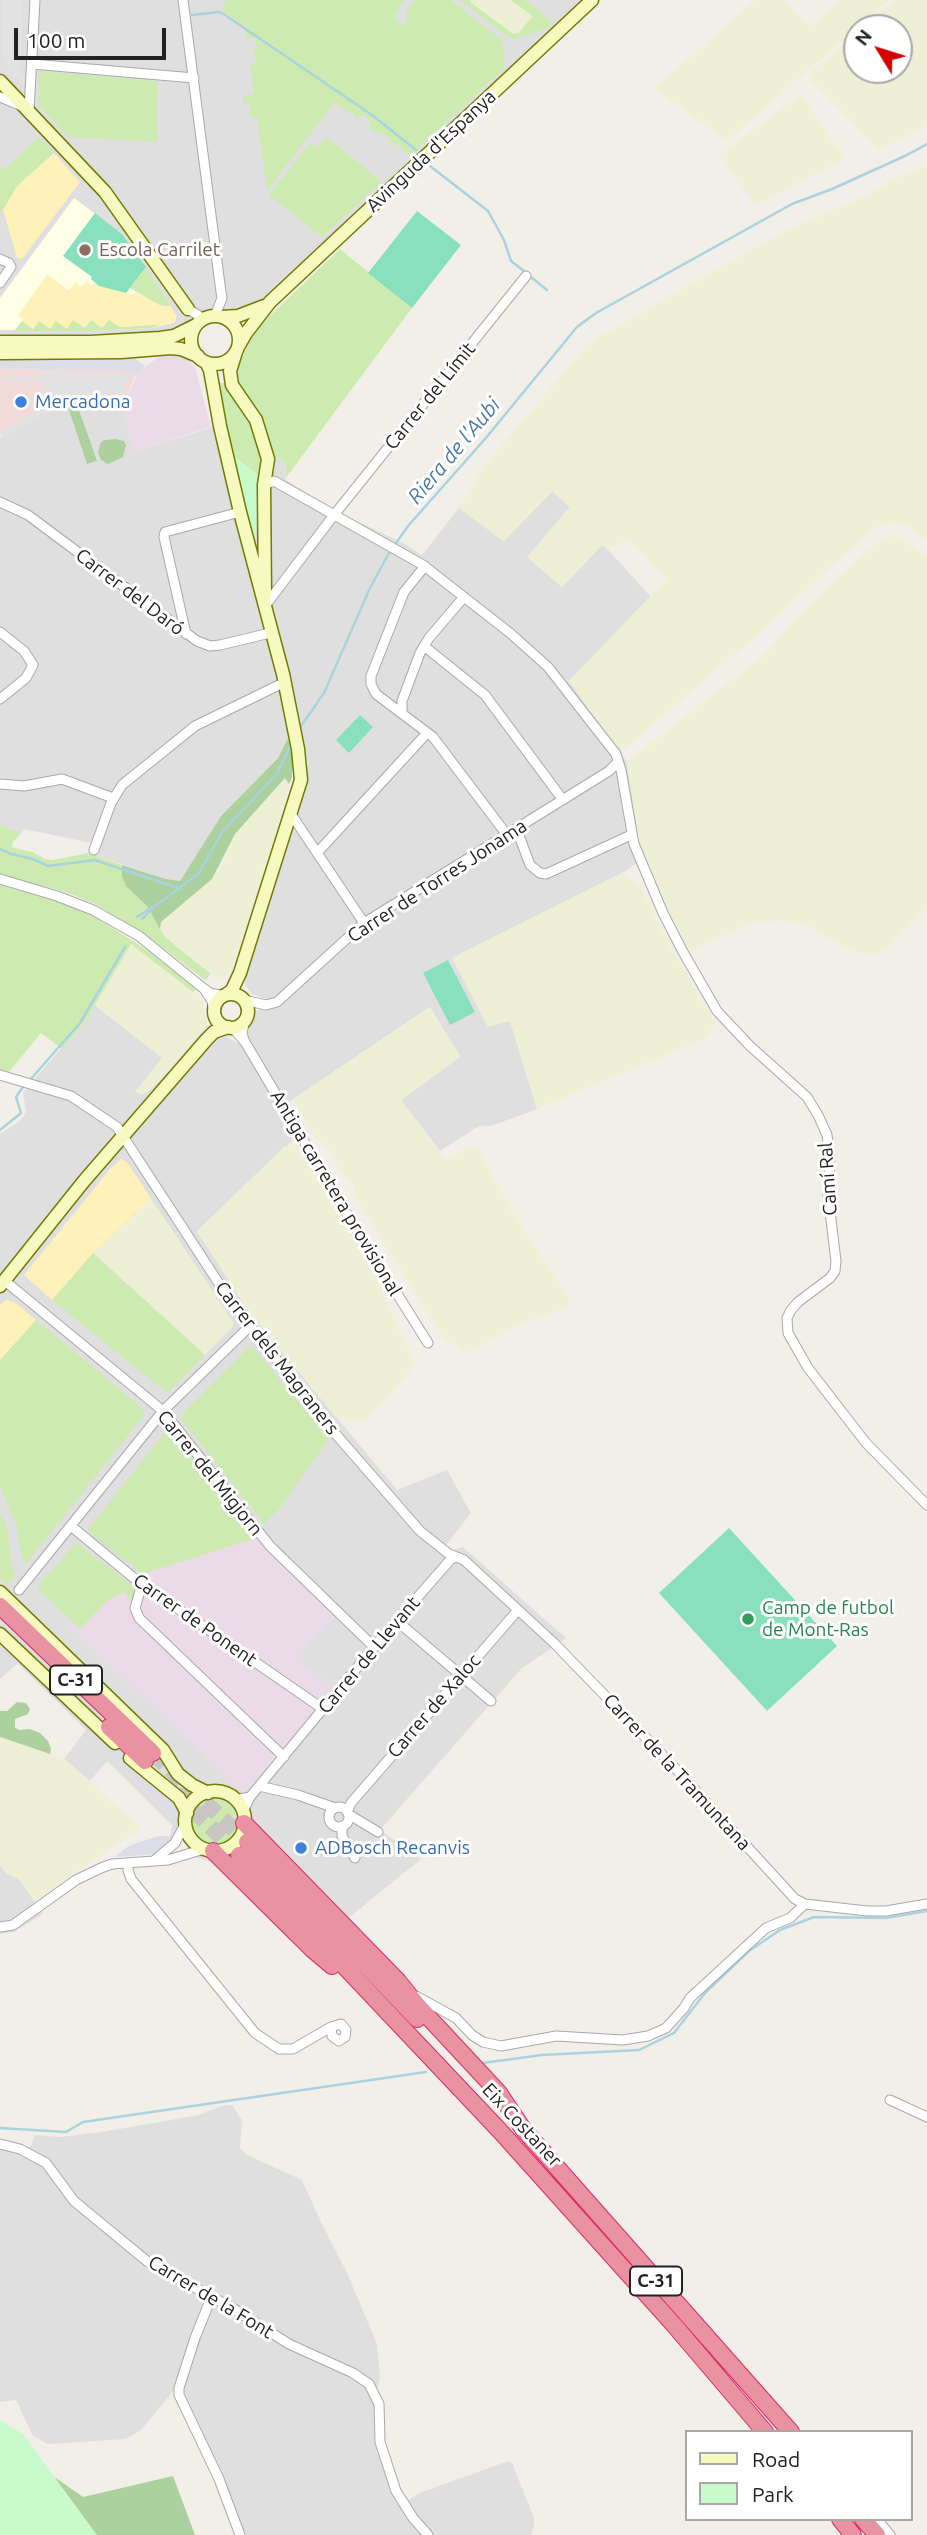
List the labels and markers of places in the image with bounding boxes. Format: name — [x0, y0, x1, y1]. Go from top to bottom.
place label: Escola Carrilet — [99, 239, 220, 261]
marker: Escola Carrilet — [77, 242, 93, 258]
place label: Mercadona — [35, 391, 131, 413]
marker: Mercadona — [13, 394, 29, 410]
place label: Camp de futbol de Mont-Ras — [762, 1597, 894, 1641]
marker: Camp de futbol de Mont-Ras — [740, 1611, 756, 1627]
place label: ADBosch Recanvis — [315, 1837, 470, 1859]
marker: ADBosch Recanvis — [293, 1840, 309, 1856]

